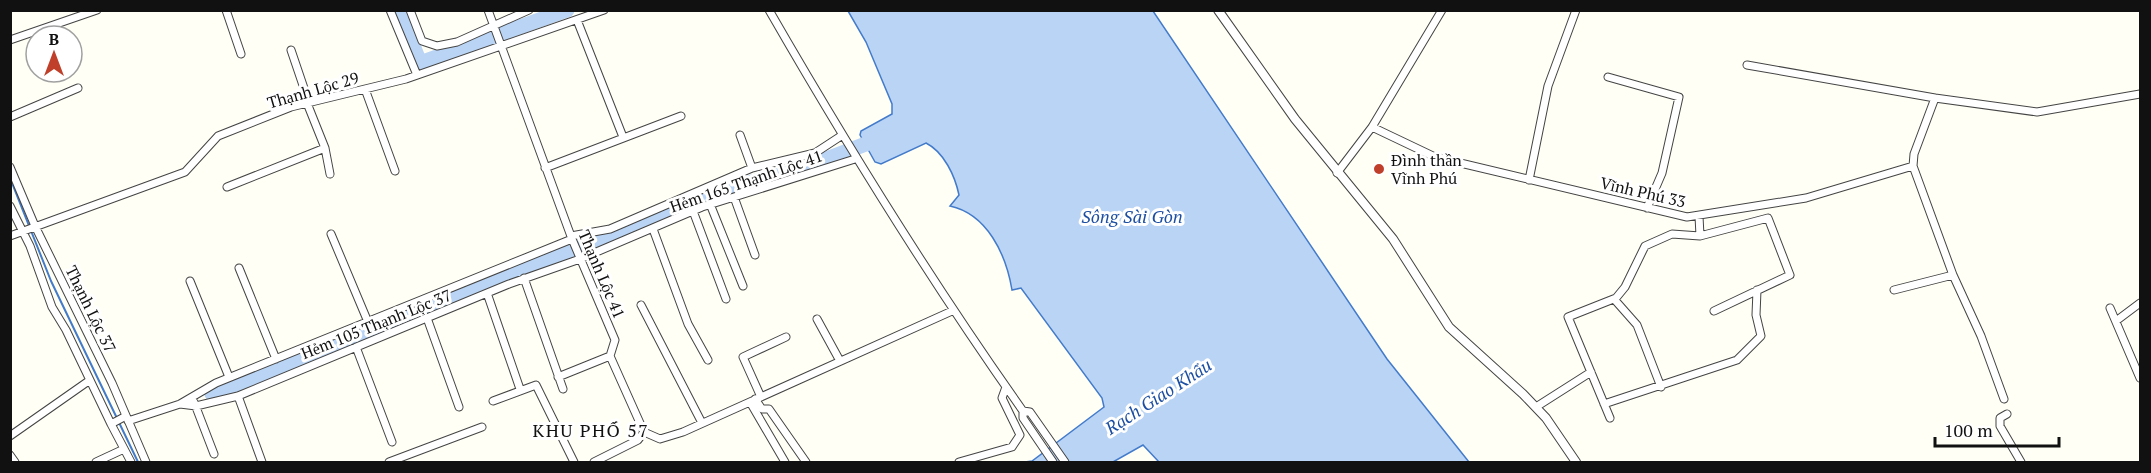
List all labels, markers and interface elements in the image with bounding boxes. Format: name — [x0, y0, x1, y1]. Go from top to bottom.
north arrow — [24, 24, 84, 84]
text: B — [49, 28, 59, 50]
street label: Thạnh Lộc 29 — [265, 66, 361, 114]
street label: Hẻm 165 Thạnh Lộc 41 — [667, 145, 825, 217]
place label: Đình thần Vĩnh Phú — [1391, 149, 1462, 189]
marker: Đình thần Vĩnh Phú — [1372, 162, 1386, 176]
street label: Vĩnh Phú 33 — [1598, 171, 1688, 213]
water label: Sông Sài Gòn — [1081, 204, 1183, 228]
street label: Thạnh Lộc 41 — [573, 226, 631, 322]
street label: Thạnh Lộc 37 — [60, 262, 122, 356]
street label: Hẻm 105 Thạnh Lộc 37 — [298, 284, 454, 364]
water label: Rạch Giao Khẩu — [1099, 353, 1216, 440]
scale bar — [1935, 410, 2060, 448]
district label: KHU PHỐ 57 — [533, 418, 649, 442]
text: 100 m — [1944, 418, 1993, 442]

